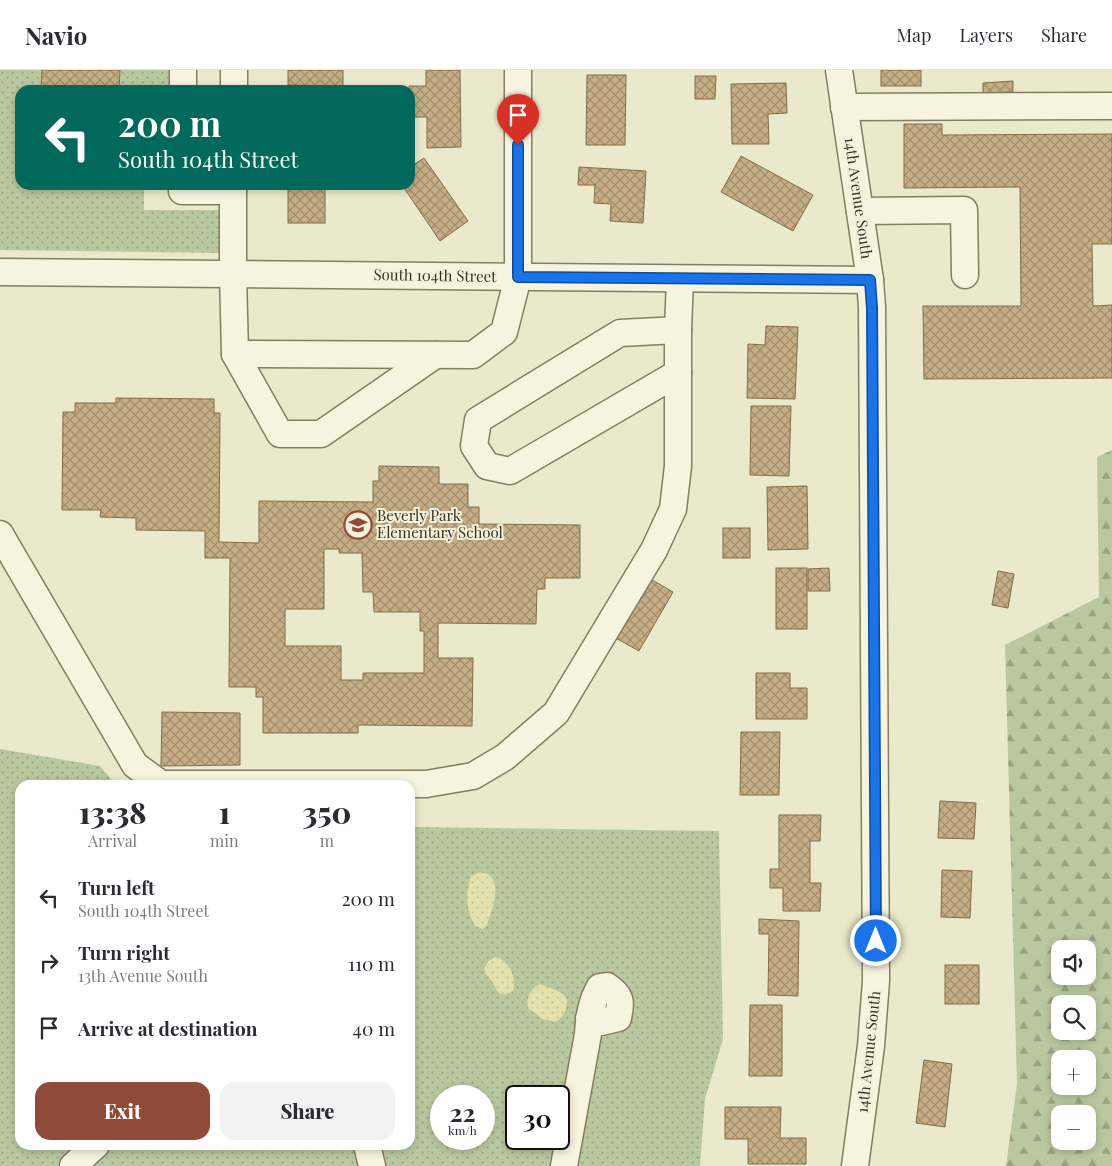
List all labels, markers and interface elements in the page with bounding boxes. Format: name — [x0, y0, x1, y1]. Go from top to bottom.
text: Navio — [25, 19, 87, 51]
text: Map — [896, 23, 931, 47]
text: Layers — [959, 23, 1013, 47]
text: Share — [1041, 23, 1087, 47]
pin — [497, 94, 539, 145]
text: 200 m — [118, 99, 221, 146]
icon: arrive — [504, 101, 532, 129]
icon: left — [35, 105, 100, 170]
street label: 14th Avenue South — [841, 136, 877, 260]
text: South 104th Street — [118, 144, 298, 174]
street label: South 104th Street — [373, 264, 497, 286]
place label: Beverly Park Elementary School — [377, 505, 503, 542]
school or university icon: Beverly Park Elementary School — [343, 510, 373, 540]
text: 13:38 — [79, 792, 146, 832]
text: 1 — [219, 792, 230, 832]
text: 350 — [302, 792, 351, 832]
text: Arrival — [88, 830, 137, 851]
text: min — [210, 830, 239, 851]
text: m — [320, 830, 334, 851]
text: Turn left — [78, 874, 155, 900]
icon: left — [35, 884, 63, 912]
text: 200 m — [341, 885, 395, 911]
text: South 104th Street — [78, 900, 209, 921]
position arrow — [849, 914, 901, 966]
text: Turn right — [78, 939, 170, 965]
map controls — [1051, 940, 1096, 1150]
button: sound — [1051, 940, 1096, 985]
icon: right — [35, 949, 63, 977]
text: 110 m — [348, 950, 395, 976]
text: 13th Avenue South — [78, 965, 208, 986]
street label: 14th Avenue South — [852, 990, 884, 1114]
button: search — [1051, 995, 1096, 1040]
icon: arrive — [35, 1014, 63, 1042]
text: Arrive at destination — [78, 1015, 258, 1041]
text: 40 m — [353, 1015, 395, 1041]
button: + — [1051, 1050, 1096, 1095]
button: Exit — [35, 1082, 210, 1140]
button: Share — [220, 1082, 395, 1140]
speed limit sign: 30 — [505, 1085, 570, 1150]
text: 22 — [449, 1095, 476, 1128]
button: − — [1051, 1105, 1096, 1150]
text: km/h — [448, 1122, 477, 1138]

